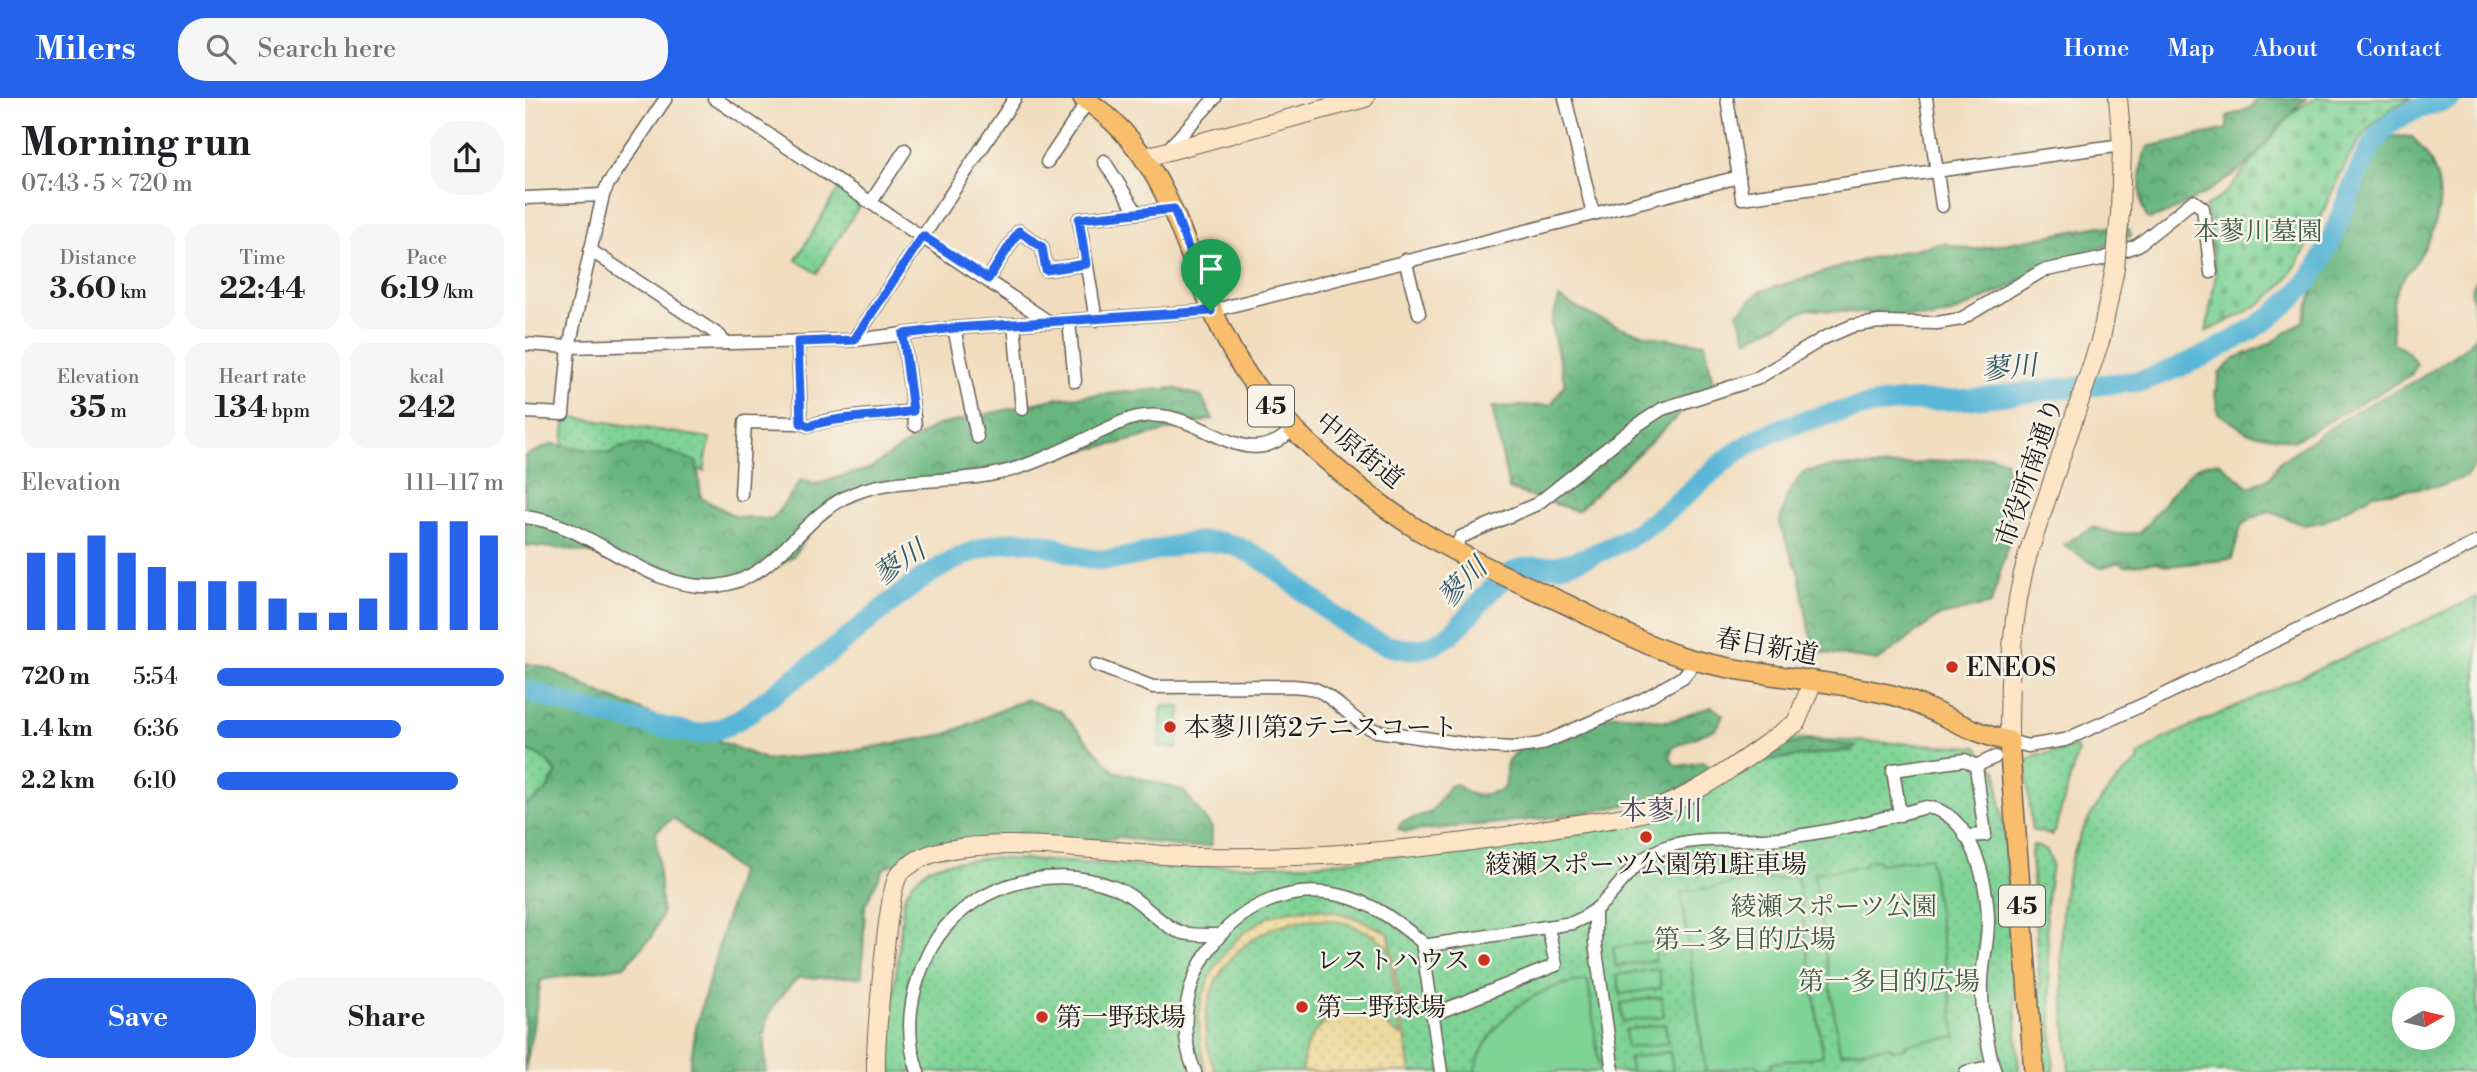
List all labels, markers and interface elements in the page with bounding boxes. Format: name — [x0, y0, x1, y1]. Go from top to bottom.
search box — [178, 18, 668, 81]
text: Milers — [35, 29, 136, 70]
icon: search — [202, 30, 240, 68]
text: Search here — [258, 33, 396, 65]
text: Home — [2064, 34, 2129, 64]
text: Map — [2167, 34, 2215, 64]
text: About — [2253, 34, 2318, 64]
text: Contact — [2356, 34, 2442, 64]
text: Morning run — [21, 120, 251, 167]
button: share — [430, 121, 504, 195]
text: 07:43 · 5 × 720 m — [21, 170, 193, 198]
park label: 本蓼川墓園 — [2193, 216, 2323, 248]
pin — [1181, 239, 1241, 311]
text: Distance — [60, 246, 137, 270]
text: Time — [240, 246, 285, 270]
text: Pace — [406, 246, 447, 270]
icon: arrive — [1192, 250, 1230, 288]
text: 3.60 — [49, 270, 116, 308]
text: 22:44 — [219, 270, 306, 308]
text: 6:19 — [380, 270, 440, 308]
text: km — [116, 280, 147, 304]
text: /km — [440, 280, 474, 304]
water label: 蓼川 — [1979, 348, 2042, 389]
text: Elevation — [57, 365, 139, 389]
text: Heart rate — [219, 365, 306, 389]
text: kcal — [410, 365, 444, 389]
road number: 45 — [1248, 386, 1294, 426]
text: 35 — [70, 389, 106, 427]
text: 134 — [215, 389, 268, 427]
text: 242 — [398, 389, 456, 427]
street label: 市役所南通り — [1989, 393, 2070, 551]
text: m — [106, 399, 127, 423]
text: bpm — [268, 399, 310, 423]
street label: 中原街道 — [1309, 406, 1410, 496]
text: Elevation — [21, 469, 121, 497]
text: 111–117 m — [405, 469, 504, 497]
water label: 蓼川 — [867, 531, 935, 593]
water label: 蓼川 — [1431, 549, 1497, 615]
street label: 春日新道 — [1713, 622, 1821, 672]
place label: ENEOS — [1966, 652, 2056, 684]
marker: ENEOS — [1944, 659, 1960, 675]
text: 720 m — [21, 663, 90, 691]
text: 5:54 — [133, 663, 178, 691]
place label: 本蓼川第2テニスコート — [1184, 712, 1458, 744]
text: 1.4 km — [21, 715, 93, 743]
text: 6:36 — [133, 715, 179, 743]
marker: 本蓼川第2テニスコート — [1162, 719, 1178, 735]
text: 2.2 km — [21, 767, 95, 795]
text: 6:10 — [133, 767, 177, 795]
district label: 本蓼川 — [1619, 794, 1703, 829]
marker: 綾瀬スポーツ公園第1駐車場 — [1638, 829, 1654, 845]
place label: 綾瀬スポーツ公園第1駐車場 — [1485, 849, 1807, 881]
road number: 45 — [1999, 886, 2045, 926]
park label: 綾瀬スポーツ公園 — [1731, 891, 1937, 923]
park label: 第二多目的広場 — [1654, 924, 1836, 956]
place label: レストハウス — [1316, 945, 1470, 977]
marker: レストハウス — [1476, 952, 1492, 968]
park label: 第一多目的広場 — [1798, 966, 1980, 998]
button: Save — [21, 978, 256, 1058]
button: Share — [270, 978, 504, 1058]
north arrow — [2392, 987, 2455, 1050]
map controls — [2392, 987, 2455, 1050]
place label: 第二野球場 — [1316, 992, 1446, 1024]
marker: 第二野球場 — [1294, 999, 1310, 1015]
place label: 第一野球場 — [1056, 1002, 1186, 1034]
marker: 第一野球場 — [1034, 1009, 1050, 1025]

